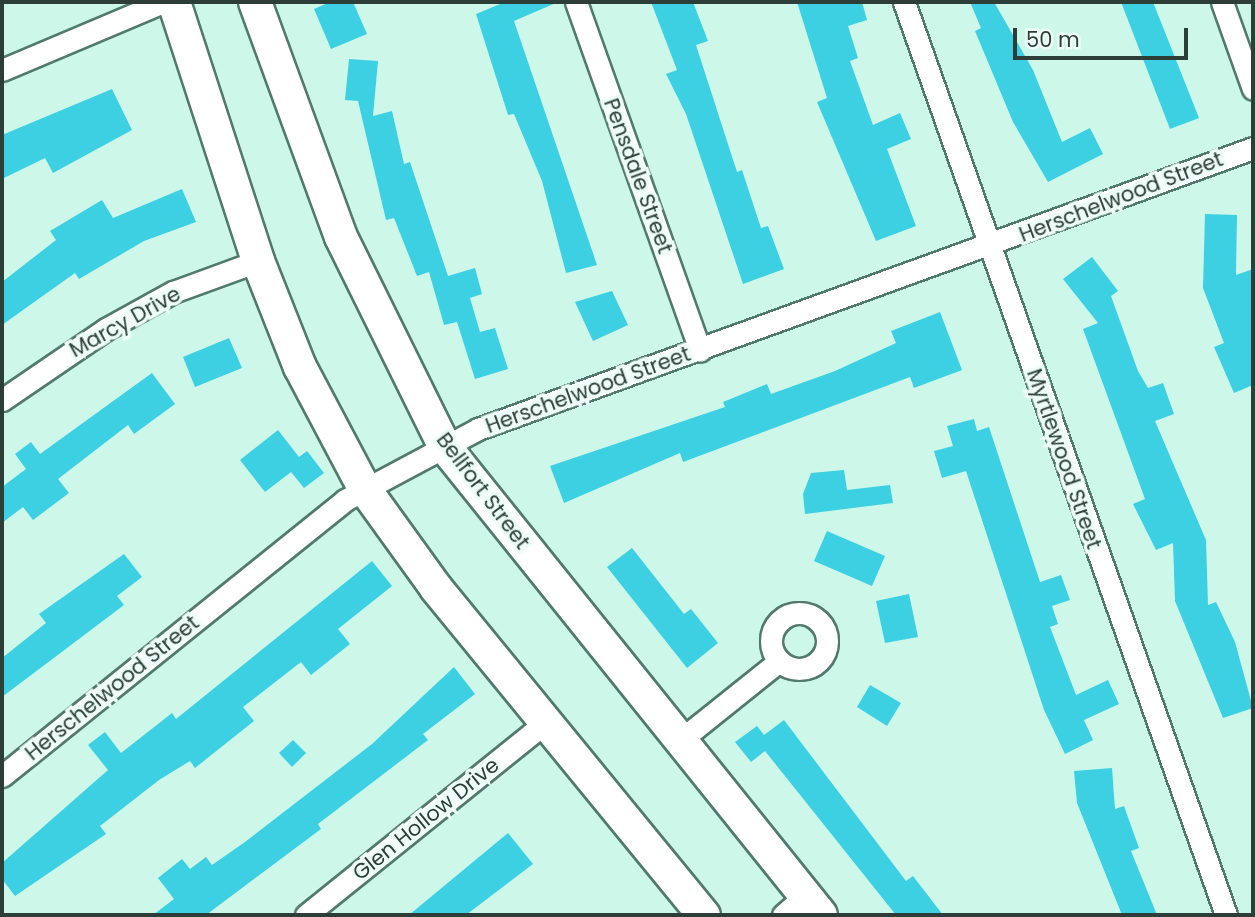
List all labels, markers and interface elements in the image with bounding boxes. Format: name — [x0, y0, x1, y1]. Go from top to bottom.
scale bar — [1017, 14, 1192, 58]
text: 50 m — [1026, 25, 1080, 54]
street label: Pensdale Street — [598, 95, 678, 257]
street label: Herschelwood Street — [1016, 147, 1226, 247]
street label: Marcy Drive — [65, 281, 185, 363]
street label: Herschelwood Street — [482, 341, 694, 439]
street label: Myrtlewood Street — [1021, 366, 1107, 552]
street label: Bellfort Street — [431, 428, 535, 554]
street label: Herschelwood Street — [20, 610, 204, 766]
street label: Glen Hollow Drive — [348, 752, 504, 886]

